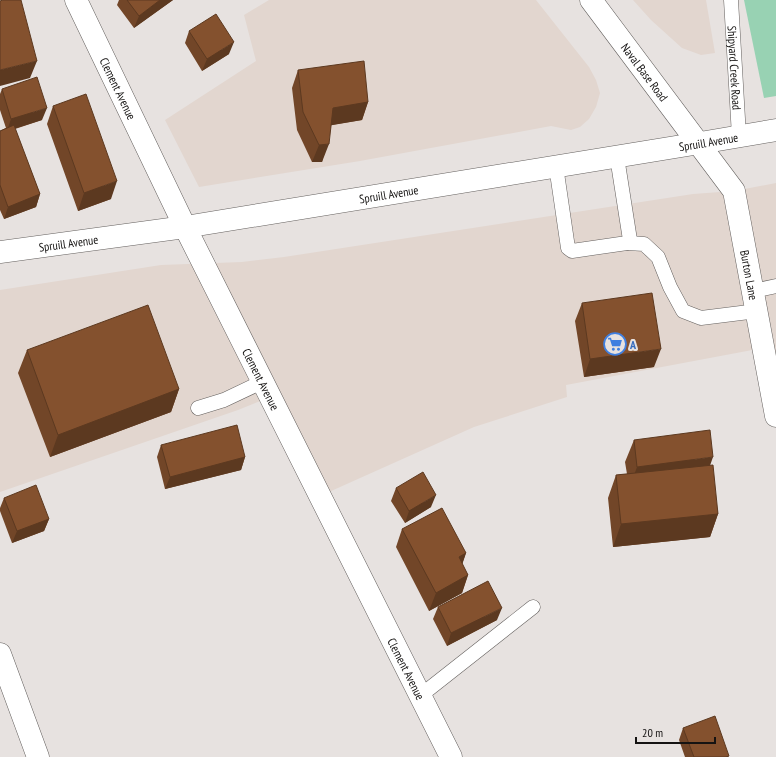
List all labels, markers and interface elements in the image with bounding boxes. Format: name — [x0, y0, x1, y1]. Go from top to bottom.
street label: Shipyard Creek Road — [725, 25, 745, 110]
street label: Naval Base Road — [618, 40, 672, 104]
street label: Clement Avenue — [97, 55, 140, 122]
street label: Spruill Avenue — [678, 129, 739, 154]
street label: Spruill Avenue — [358, 182, 419, 206]
street label: Spruill Avenue — [38, 231, 99, 254]
street label: Burton Lane — [738, 249, 762, 301]
supermarket icon: A — [602, 331, 628, 357]
place label: A — [629, 337, 637, 352]
street label: Clement Avenue — [240, 346, 283, 413]
street label: Clement Avenue — [385, 635, 428, 702]
scale bar — [636, 719, 715, 745]
text: 20 m — [642, 725, 663, 740]

